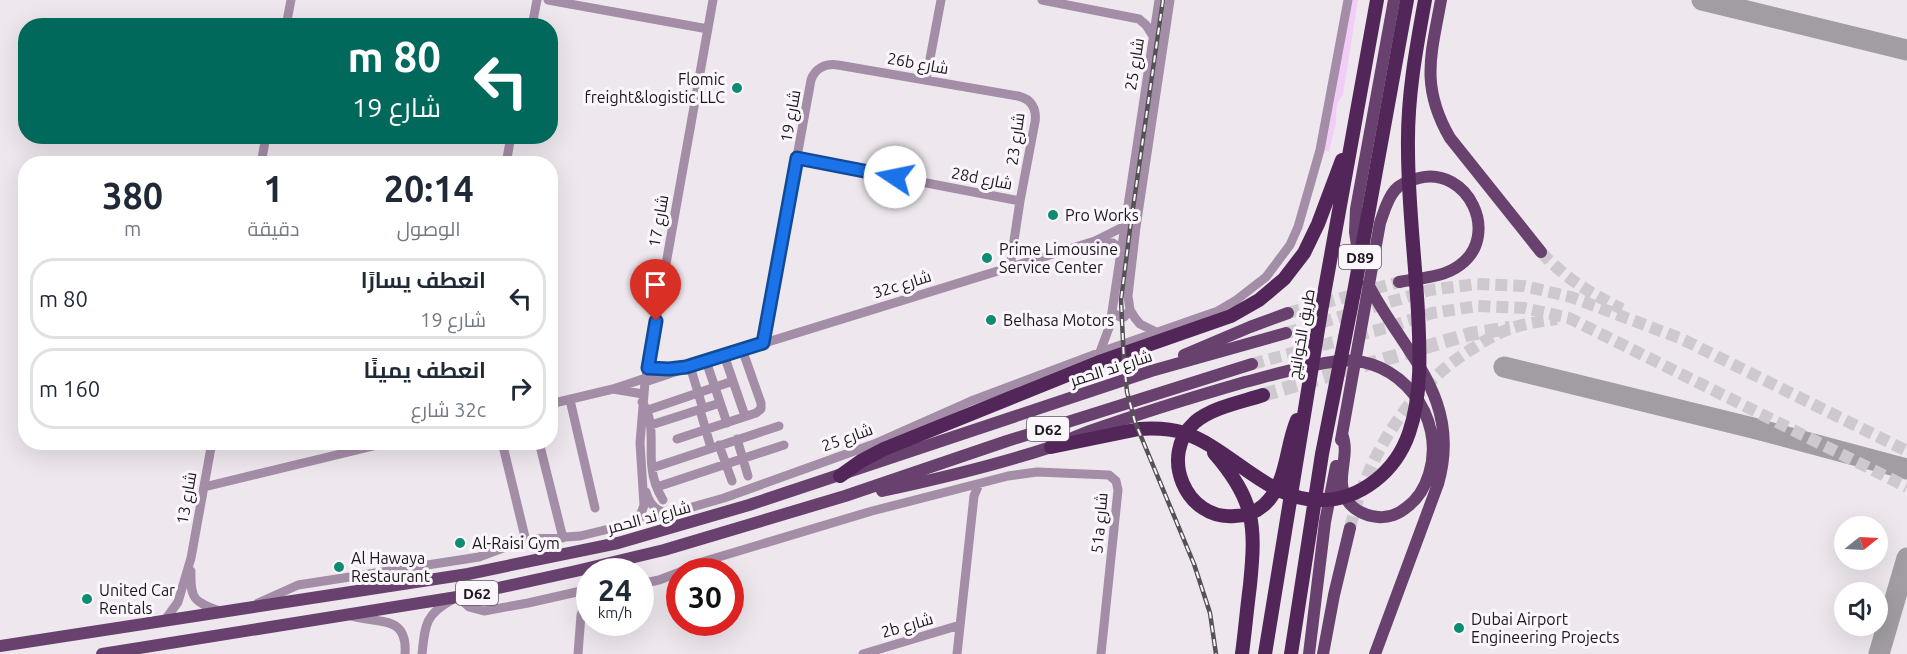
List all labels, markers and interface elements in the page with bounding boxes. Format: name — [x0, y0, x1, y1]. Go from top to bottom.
text: 80 m — [347, 33, 441, 80]
street label: شارع 25 — [1121, 37, 1150, 92]
icon: left — [462, 42, 540, 120]
street label: 26b شارع — [885, 49, 950, 80]
place label: Flomic freight&logistic LLC — [585, 70, 726, 106]
marker: Flomic freight&logistic LLC — [730, 81, 744, 95]
street label: شارع 19 — [777, 88, 806, 144]
text: شارع 19 — [352, 92, 441, 122]
street label: شارع 23 — [1002, 112, 1031, 167]
position arrow — [863, 145, 927, 209]
street label: 28d شارع — [949, 163, 1014, 196]
text: 1 — [263, 168, 284, 209]
text: 20:14 — [384, 168, 474, 209]
text: 380 — [102, 175, 163, 216]
street label: شارع 17 — [645, 193, 674, 249]
place label: Pro Works — [1065, 206, 1139, 224]
marker: Pro Works — [1046, 208, 1060, 222]
text: m — [124, 217, 141, 240]
text: دقيقة — [247, 217, 299, 240]
text: الوصول — [397, 217, 461, 240]
place label: Prime Limousine Service Center — [999, 240, 1118, 276]
road number: D89 — [1339, 245, 1381, 269]
marker: Prime Limousine Service Center — [980, 251, 994, 265]
pin — [630, 259, 681, 321]
text: انعطف يسارًا — [361, 267, 486, 292]
street label: 32c شارع — [871, 267, 934, 304]
icon: arrive — [639, 268, 672, 301]
icon: left — [504, 282, 537, 315]
text: 80 m — [39, 286, 88, 311]
street label: طريق الخوانيج — [1284, 288, 1321, 381]
text: شارع 19 — [420, 308, 486, 331]
place label: Belhasa Motors — [1003, 311, 1114, 329]
marker: Belhasa Motors — [984, 313, 998, 327]
street label: شارع ند الحمر — [1067, 346, 1155, 393]
text: انعطف يمينًا — [364, 357, 486, 382]
icon: right — [504, 372, 537, 405]
text: 160 m — [39, 376, 100, 401]
text: 32c شارع — [411, 398, 486, 421]
road number: D62 — [1027, 417, 1069, 441]
street label: شارع 25 — [819, 420, 876, 457]
street label: شارع 13 — [173, 470, 202, 526]
street label: 51a شارع — [1087, 492, 1114, 554]
street label: شارع ند الحمر — [605, 497, 693, 540]
north arrow — [1834, 516, 1888, 570]
map controls — [1834, 516, 1888, 636]
place label: Al-Raisi Gym — [472, 534, 560, 552]
marker: Al-Raisi Gym — [453, 536, 467, 550]
place label: Al Hawaya Restaurant — [351, 549, 431, 585]
speed limit sign: 30 — [666, 558, 744, 636]
marker: Al Hawaya Restaurant — [332, 560, 346, 574]
text: 24 — [598, 573, 632, 607]
place label: United Car Rentals — [99, 581, 175, 617]
road number: D62 — [456, 581, 498, 605]
button: sound — [1834, 582, 1888, 636]
marker: United Car Rentals — [80, 592, 94, 606]
text: km/h — [598, 604, 632, 621]
street label: 2b شارع — [879, 609, 936, 644]
place label: Dubai Airport Engineering Projects — [1471, 610, 1619, 646]
marker: Dubai Airport Engineering Projects — [1452, 621, 1466, 635]

